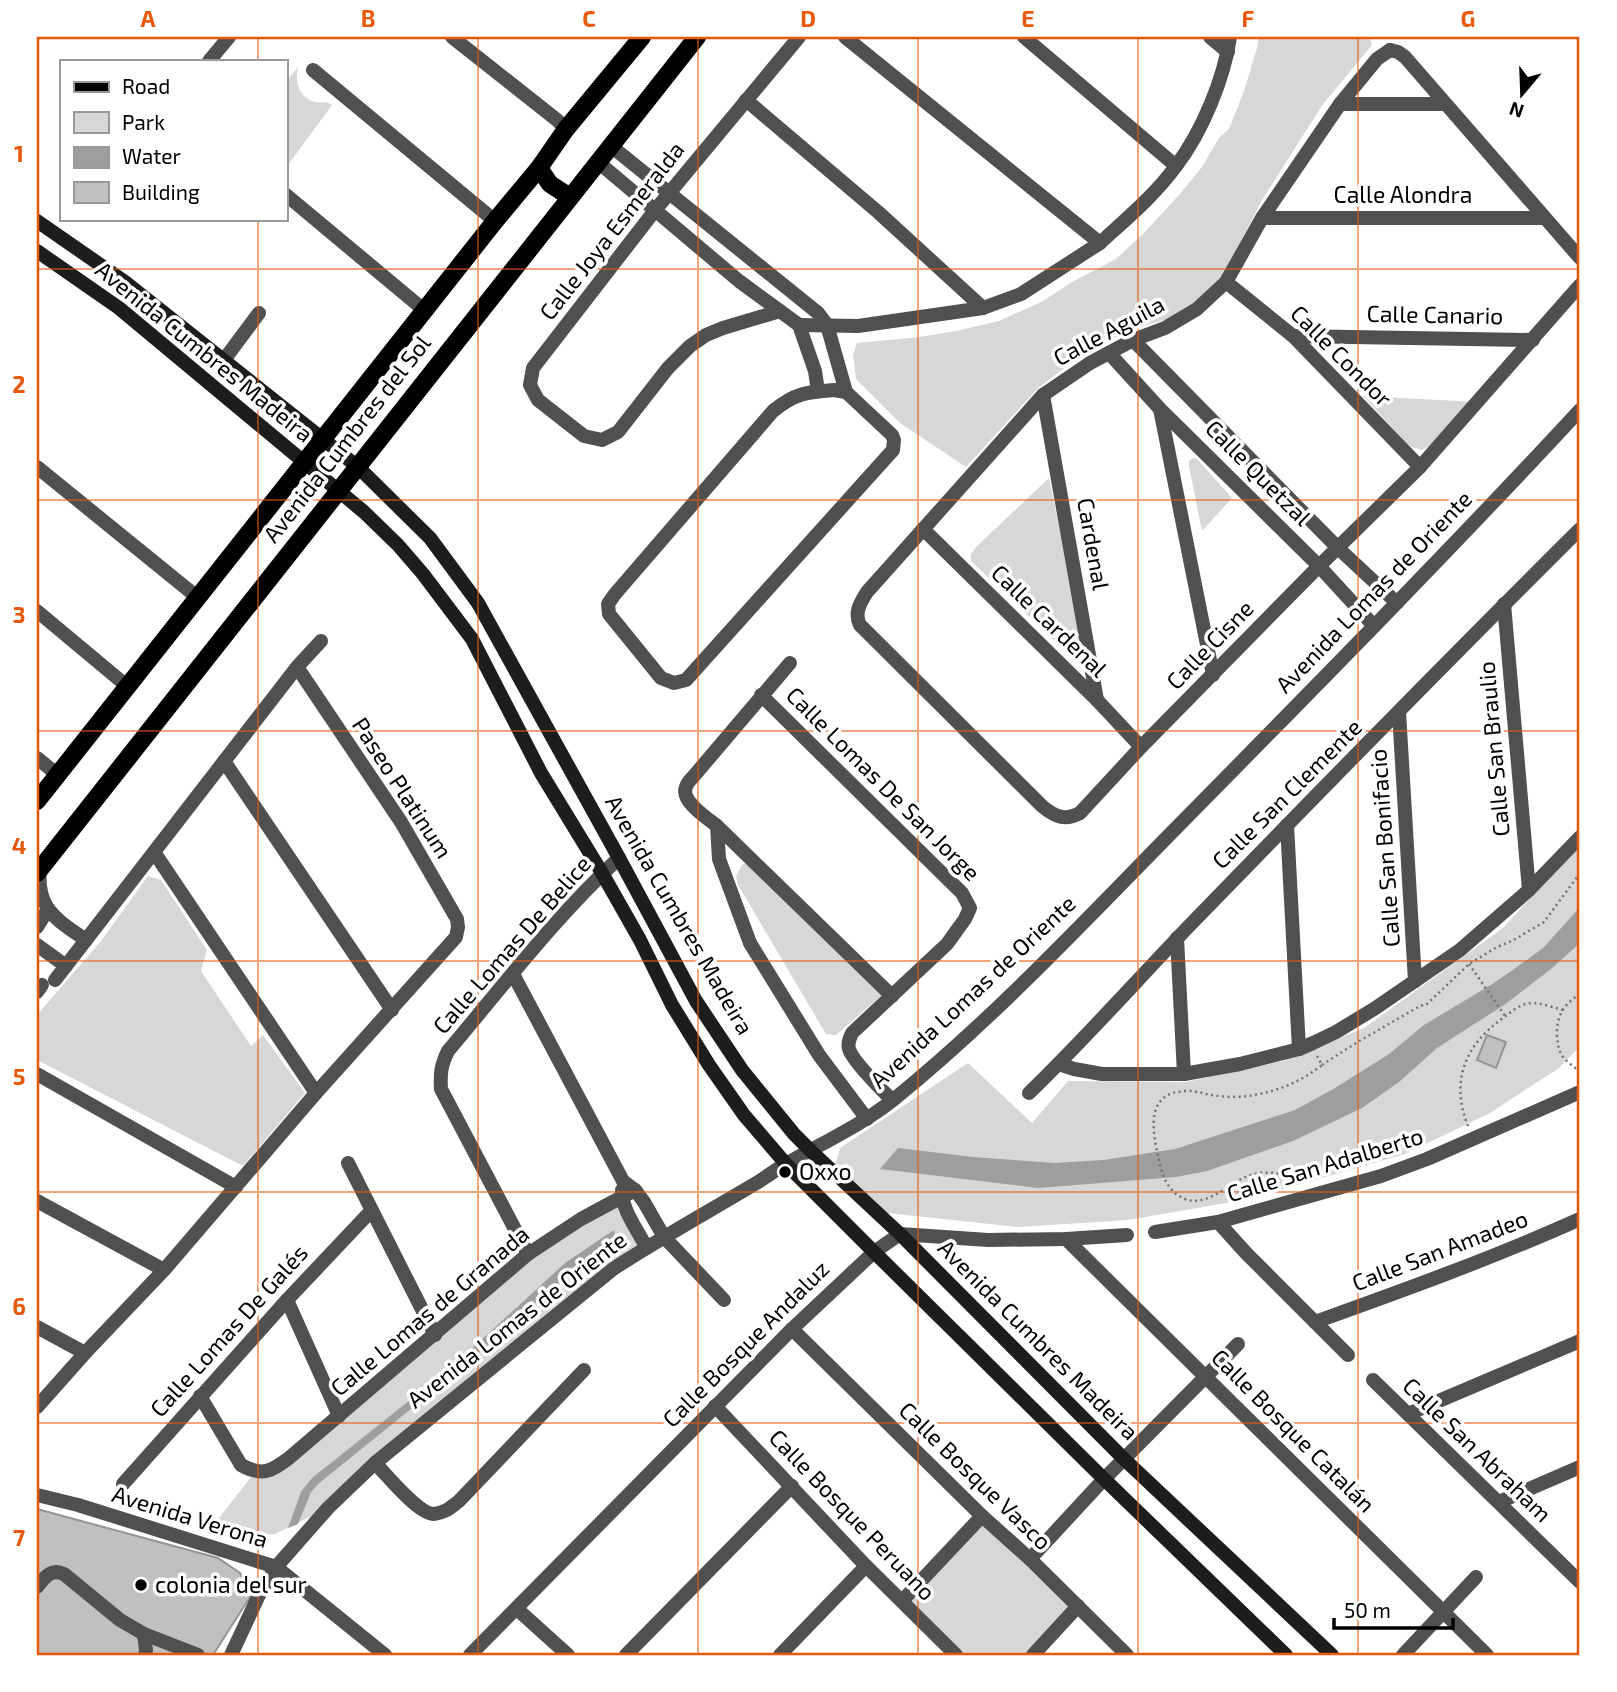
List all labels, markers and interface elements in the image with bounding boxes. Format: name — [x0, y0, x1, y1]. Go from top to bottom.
text: A — [140, 4, 156, 32]
text: B — [361, 4, 375, 32]
text: C — [582, 4, 596, 32]
text: D — [800, 4, 816, 32]
text: E — [1021, 4, 1035, 32]
text: F — [1242, 4, 1255, 32]
text: G — [1461, 4, 1475, 32]
legend — [60, 60, 287, 220]
north arrow — [1488, 60, 1558, 130]
text: Road — [122, 73, 170, 98]
text: N — [1506, 97, 1527, 124]
text: Park — [122, 109, 165, 134]
street label: Calle Joya Esmeralda — [533, 136, 690, 325]
text: 1 — [14, 139, 24, 167]
text: Water — [122, 143, 181, 168]
text: Building — [122, 179, 200, 204]
street label: Calle Alondra — [1334, 180, 1472, 208]
street label: Avenida Cumbres Madeira — [90, 255, 319, 448]
street label: Calle Aguila — [1048, 289, 1169, 371]
street label: Calle Condor — [1285, 299, 1398, 412]
street label: Calle Canario — [1366, 299, 1504, 329]
street label: Avenida Cumbres del Sol — [257, 329, 436, 548]
text: 2 — [12, 370, 26, 398]
street label: Calle Quetzal — [1200, 414, 1317, 531]
street label: Avenida Lomas de Oriente — [1269, 484, 1477, 698]
street label: Cardenal — [1072, 496, 1116, 592]
street label: Calle Cardenal — [986, 558, 1113, 683]
street label: Calle Cisne — [1160, 594, 1259, 695]
text: 3 — [12, 600, 26, 628]
street label: Calle San Braulio — [1471, 660, 1515, 838]
street label: Calle Lomas De San Jorge — [781, 681, 986, 886]
street label: Paseo Platinum — [347, 712, 459, 863]
street label: Calle San Clemente — [1206, 713, 1367, 874]
street label: Calle San Bonifacio — [1363, 748, 1405, 948]
street label: Avenida Cumbres Madeira — [600, 790, 760, 1039]
text: 4 — [12, 831, 26, 859]
street label: Calle Lomas De Belice — [426, 850, 596, 1039]
street label: Avenida Lomas de Oriente — [864, 889, 1081, 1094]
text: 5 — [13, 1062, 25, 1090]
street label: Calle San Adalberto — [1223, 1121, 1426, 1207]
place label: Oxxo — [799, 1157, 851, 1185]
marker: Oxxo — [777, 1164, 793, 1180]
street label: Calle San Amadeo — [1348, 1204, 1531, 1296]
street label: Calle Lomas de Granada — [325, 1219, 534, 1401]
street label: Avenida Lomas de Oriente — [401, 1225, 632, 1414]
street label: Avenida Cumbres Madeira — [933, 1233, 1145, 1445]
street label: Calle Lomas De Galés — [144, 1238, 313, 1422]
street label: Calle Bosque Andaluz — [656, 1254, 834, 1432]
text: 6 — [12, 1292, 26, 1320]
street label: Calle Bosque Catalán — [1206, 1343, 1381, 1518]
street label: Calle San Abraham — [1398, 1371, 1558, 1527]
street label: Calle Bosque Vasco — [894, 1395, 1058, 1555]
street label: Calle Bosque Peruano — [764, 1423, 942, 1606]
street label: Avenida Verona — [109, 1479, 271, 1553]
text: 7 — [13, 1523, 25, 1551]
place label: colonia del sur — [155, 1570, 307, 1598]
marker: colonia del sur — [133, 1577, 149, 1593]
scale bar — [1334, 1587, 1452, 1631]
text: 50 m — [1344, 1597, 1391, 1622]

